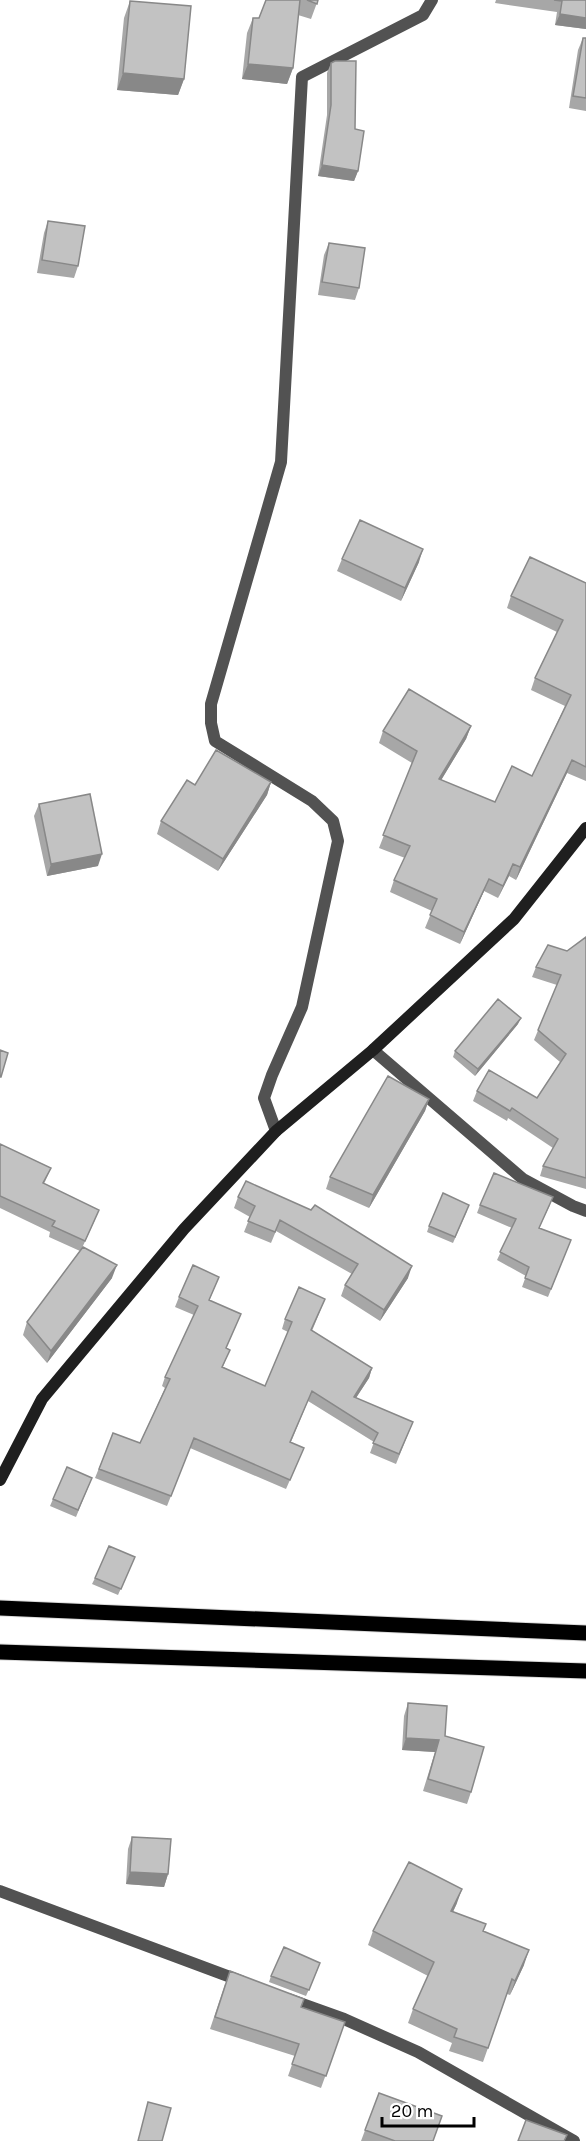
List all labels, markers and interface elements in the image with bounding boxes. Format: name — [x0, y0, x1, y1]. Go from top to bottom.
scale bar — [382, 2090, 474, 2128]
text: 20 m — [391, 2100, 433, 2122]

